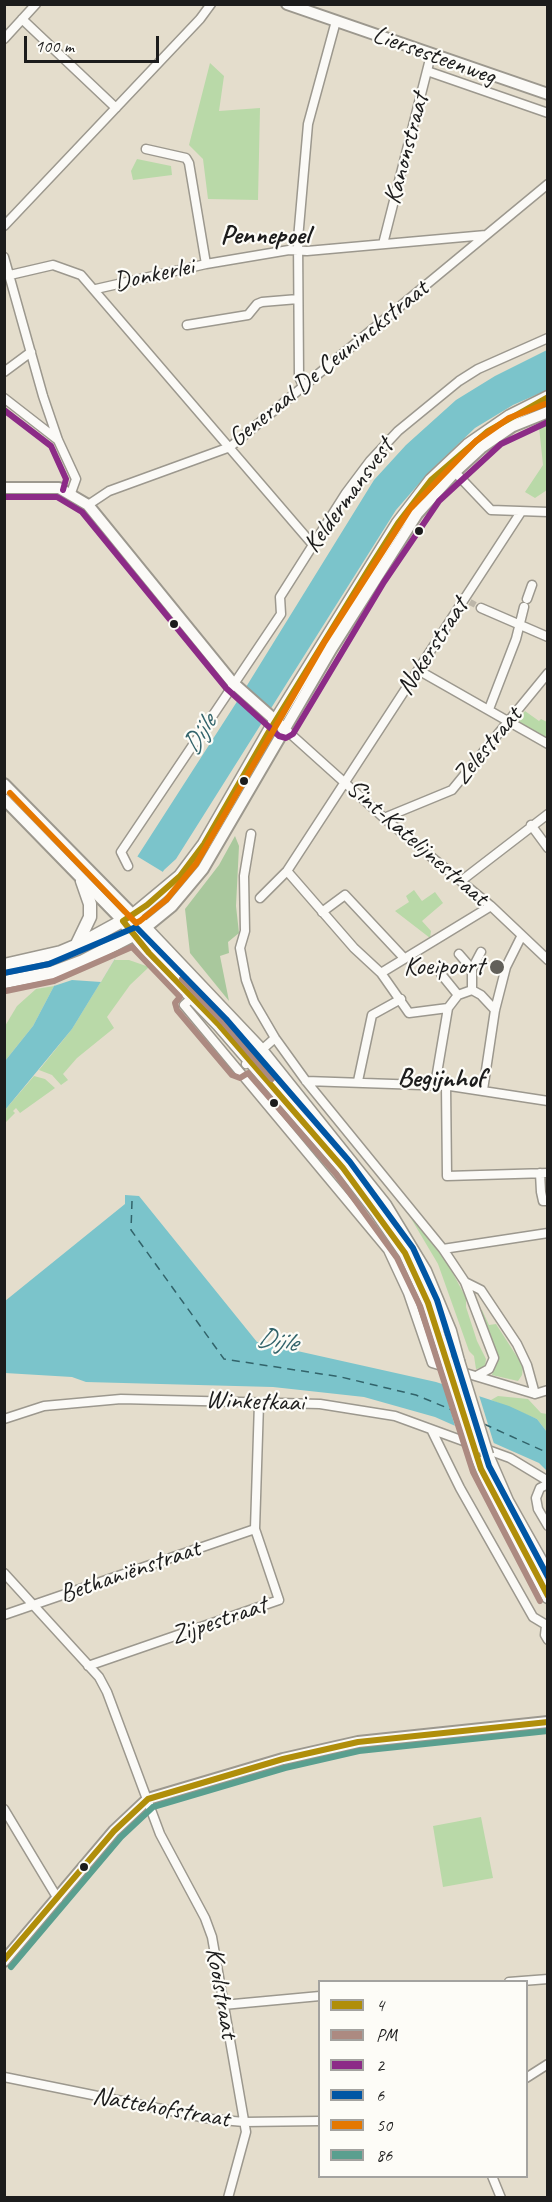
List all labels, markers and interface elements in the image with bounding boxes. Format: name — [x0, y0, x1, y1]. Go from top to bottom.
street label: Liersesteenweg — [368, 19, 500, 93]
scale bar — [27, 24, 162, 62]
text: 100 m — [35, 35, 74, 57]
street label: Kanonstraat — [377, 90, 437, 208]
district label: Pennepoel — [221, 220, 309, 252]
street label: Donkerlei — [111, 251, 197, 299]
street label: Generaal De Ceuninckstraat — [223, 274, 435, 454]
street label: Keldermansvest — [297, 433, 401, 559]
unlabelled marker — [413, 525, 425, 537]
street label: Nokerstraat — [390, 593, 476, 701]
unlabelled marker — [168, 618, 180, 630]
street label: Zelestraat — [447, 701, 529, 791]
water label: Dijle — [176, 709, 224, 761]
street label: Sint-Katelijnestraat — [339, 773, 495, 913]
unlabelled marker — [238, 775, 250, 787]
place label: Koeipoort — [404, 951, 484, 983]
marker: Koeipoort — [488, 958, 506, 976]
district label: Begijnhof — [397, 1063, 485, 1095]
unlabelled marker — [268, 1097, 280, 1109]
water label: Dijle — [255, 1322, 299, 1360]
street label: Winketkaai — [205, 1385, 305, 1419]
street label: Bethaniënstraat — [56, 1533, 204, 1611]
street label: Zijpestraat — [167, 1590, 271, 1652]
unlabelled marker — [78, 1861, 90, 1873]
street label: Koolstraat — [198, 1945, 244, 2041]
legend — [318, 1980, 528, 2178]
text: 4 — [376, 1994, 384, 2016]
text: PM — [376, 2024, 397, 2046]
text: 2 — [376, 2054, 384, 2076]
street label: Nattehofstraat — [90, 2081, 232, 2135]
text: 6 — [376, 2084, 384, 2106]
text: 50 — [376, 2114, 392, 2136]
text: 86 — [376, 2144, 392, 2166]

